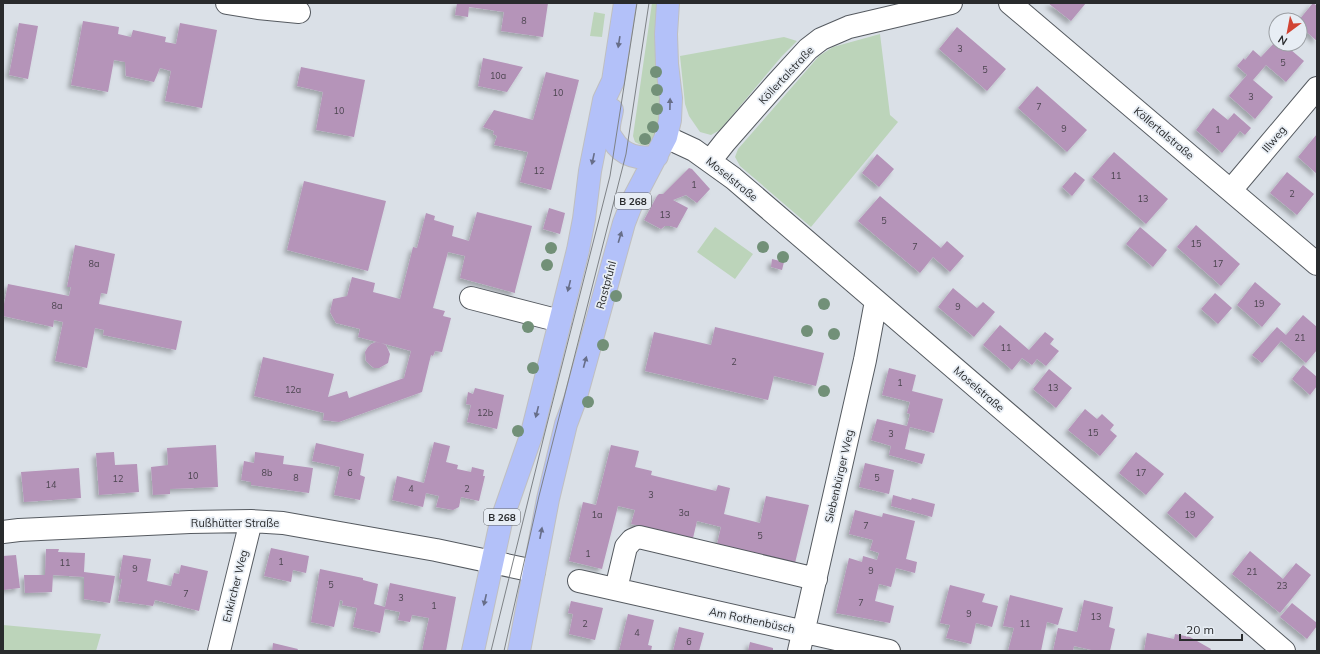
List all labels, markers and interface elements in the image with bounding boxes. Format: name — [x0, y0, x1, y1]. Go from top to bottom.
north arrow — [1268, 12, 1308, 52]
house number: 8 — [521, 15, 527, 26]
text: N — [1275, 32, 1290, 49]
one-way arrow — [616, 35, 622, 48]
street label: Köllertalstraße — [755, 43, 817, 107]
house number: 3 — [957, 43, 963, 54]
house number: 5 — [1280, 57, 1286, 68]
house number: 5 — [982, 64, 988, 75]
house number: 10a — [490, 70, 506, 81]
house number: 10 — [553, 87, 563, 98]
house number: 3 — [1248, 91, 1254, 102]
one-way arrow — [667, 97, 673, 110]
house number: 7 — [1036, 101, 1042, 112]
street label: Köllertalstraße — [1131, 104, 1197, 162]
house number: 10 — [334, 105, 344, 116]
house number: 9 — [1061, 123, 1067, 134]
street label: Illweg — [1259, 123, 1289, 155]
house number: 1 — [1215, 124, 1221, 135]
one-way arrow — [589, 153, 595, 165]
street label: Moselstraße — [703, 154, 761, 204]
house number: 12 — [534, 165, 544, 176]
house number: 11 — [1111, 170, 1121, 181]
house number: 1 — [691, 179, 697, 190]
house number: 2 — [1289, 188, 1295, 199]
road number: B 268 — [615, 193, 651, 209]
house number: 13 — [1138, 193, 1148, 204]
house number: 13 — [660, 209, 670, 220]
house number: 5 — [881, 215, 887, 226]
one-way arrow — [617, 231, 623, 243]
house number: 15 — [1191, 238, 1202, 249]
house number: 7 — [912, 241, 918, 252]
house number: 8a — [89, 258, 99, 269]
house number: 17 — [1213, 258, 1223, 269]
street label: Rastpfuhl — [593, 259, 619, 311]
one-way arrow — [565, 280, 571, 293]
house number: 19 — [1254, 298, 1264, 309]
house number: 8a — [52, 300, 62, 311]
house number: 9 — [955, 301, 961, 312]
house number: 21 — [1295, 332, 1305, 343]
house number: 11 — [1001, 342, 1011, 353]
one-way arrow — [582, 356, 588, 368]
house number: 2 — [731, 356, 737, 367]
street label: Moselstraße — [951, 363, 1007, 415]
house number: 1 — [897, 377, 903, 388]
house number: 13 — [1048, 382, 1058, 393]
house number: 12a — [285, 384, 301, 395]
house number: 12b — [477, 407, 493, 418]
one-way arrow — [534, 407, 540, 419]
house number: 15 — [1088, 427, 1099, 438]
street label: Siebenbürger Weg — [821, 428, 857, 524]
house number: 3 — [888, 428, 894, 439]
house number: 8b — [262, 467, 272, 478]
house number: 6 — [347, 467, 353, 478]
house number: 17 — [1136, 467, 1146, 478]
house number: 10 — [188, 470, 198, 481]
house number: 8 — [293, 472, 299, 483]
house number: 5 — [874, 472, 880, 483]
house number: 12 — [113, 473, 123, 484]
house number: 14 — [46, 479, 57, 490]
house number: 4 — [408, 483, 414, 494]
house number: 2 — [464, 483, 470, 494]
house number: 3 — [648, 489, 654, 500]
house number: 3a — [679, 507, 689, 518]
road number: B 268 — [484, 509, 520, 525]
house number: 1a — [592, 509, 602, 520]
house number: 19 — [1185, 509, 1195, 520]
street label: Rußhütter Straße — [191, 516, 279, 530]
house number: 7 — [863, 520, 869, 531]
one-way arrow — [539, 527, 545, 539]
house number: 5 — [757, 530, 763, 541]
street label: Enkircher Weg — [219, 548, 251, 624]
house number: 1 — [585, 548, 591, 559]
house number: 1 — [278, 556, 284, 567]
house number: 11 — [60, 557, 70, 568]
house number: 9 — [132, 563, 138, 574]
house number: 9 — [868, 565, 874, 576]
house number: 21 — [1247, 566, 1257, 577]
house number: 5 — [328, 579, 334, 590]
house number: 23 — [1277, 580, 1287, 591]
house number: 7 — [183, 588, 189, 599]
house number: 3 — [398, 592, 404, 603]
one-way arrow — [481, 594, 487, 607]
house number: 7 — [858, 597, 864, 608]
house number: 1 — [431, 600, 437, 611]
street label: Am Rothenbüsch — [708, 604, 796, 636]
house number: 9 — [966, 608, 972, 619]
house number: 13 — [1091, 611, 1101, 622]
scale bar — [1180, 616, 1242, 642]
house number: 2 — [582, 618, 588, 629]
house number: 11 — [1020, 618, 1030, 629]
text: 20 m — [1186, 622, 1214, 637]
house number: 4 — [634, 627, 640, 638]
house number: 6 — [686, 636, 692, 647]

